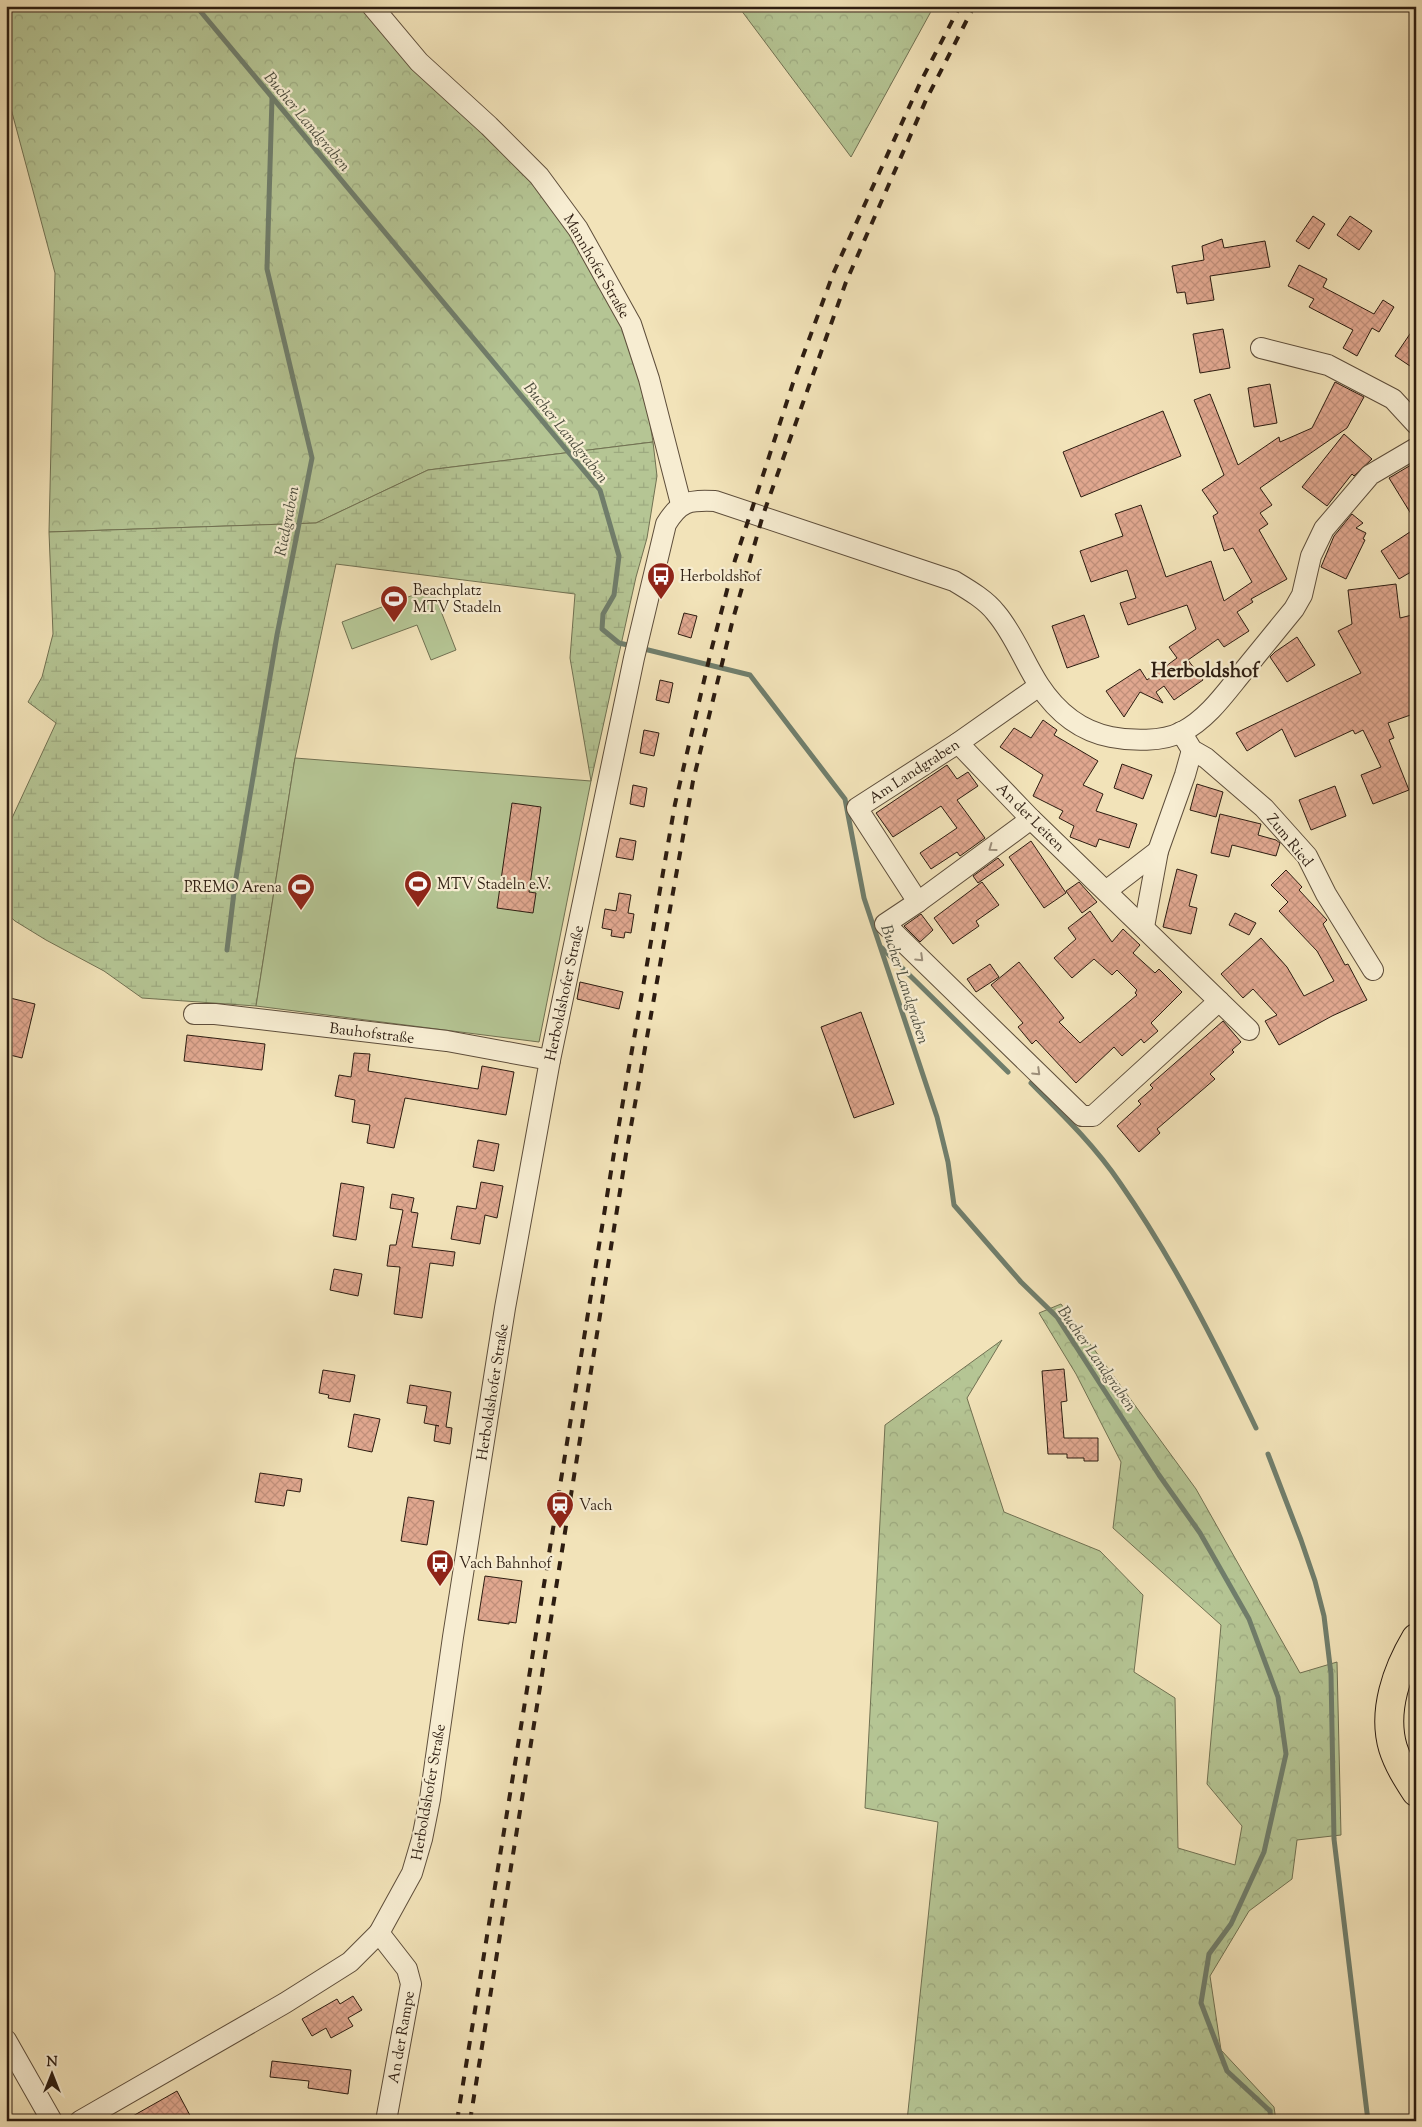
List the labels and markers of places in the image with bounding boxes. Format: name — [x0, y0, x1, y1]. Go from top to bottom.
bus stop icon: Herboldshof — [646, 561, 676, 600]
place label: Herboldshof — [680, 567, 762, 588]
place label: Beachplatz MTV Stadeln — [413, 581, 502, 619]
sports icon: Beachplatz MTV Stadeln — [379, 584, 409, 623]
sports icon: MTV Stadeln e.V. — [403, 869, 433, 908]
sports icon: PREMO Arena — [286, 872, 316, 911]
place label: MTV Stadeln e.V. — [437, 875, 551, 896]
place label: PREMO Arena — [184, 878, 282, 899]
station icon: Vach — [545, 1490, 575, 1529]
place label: Vach — [579, 1496, 613, 1517]
bus stop icon: Vach Bahnhof — [425, 1548, 455, 1587]
place label: Vach Bahnhof — [459, 1554, 553, 1575]

